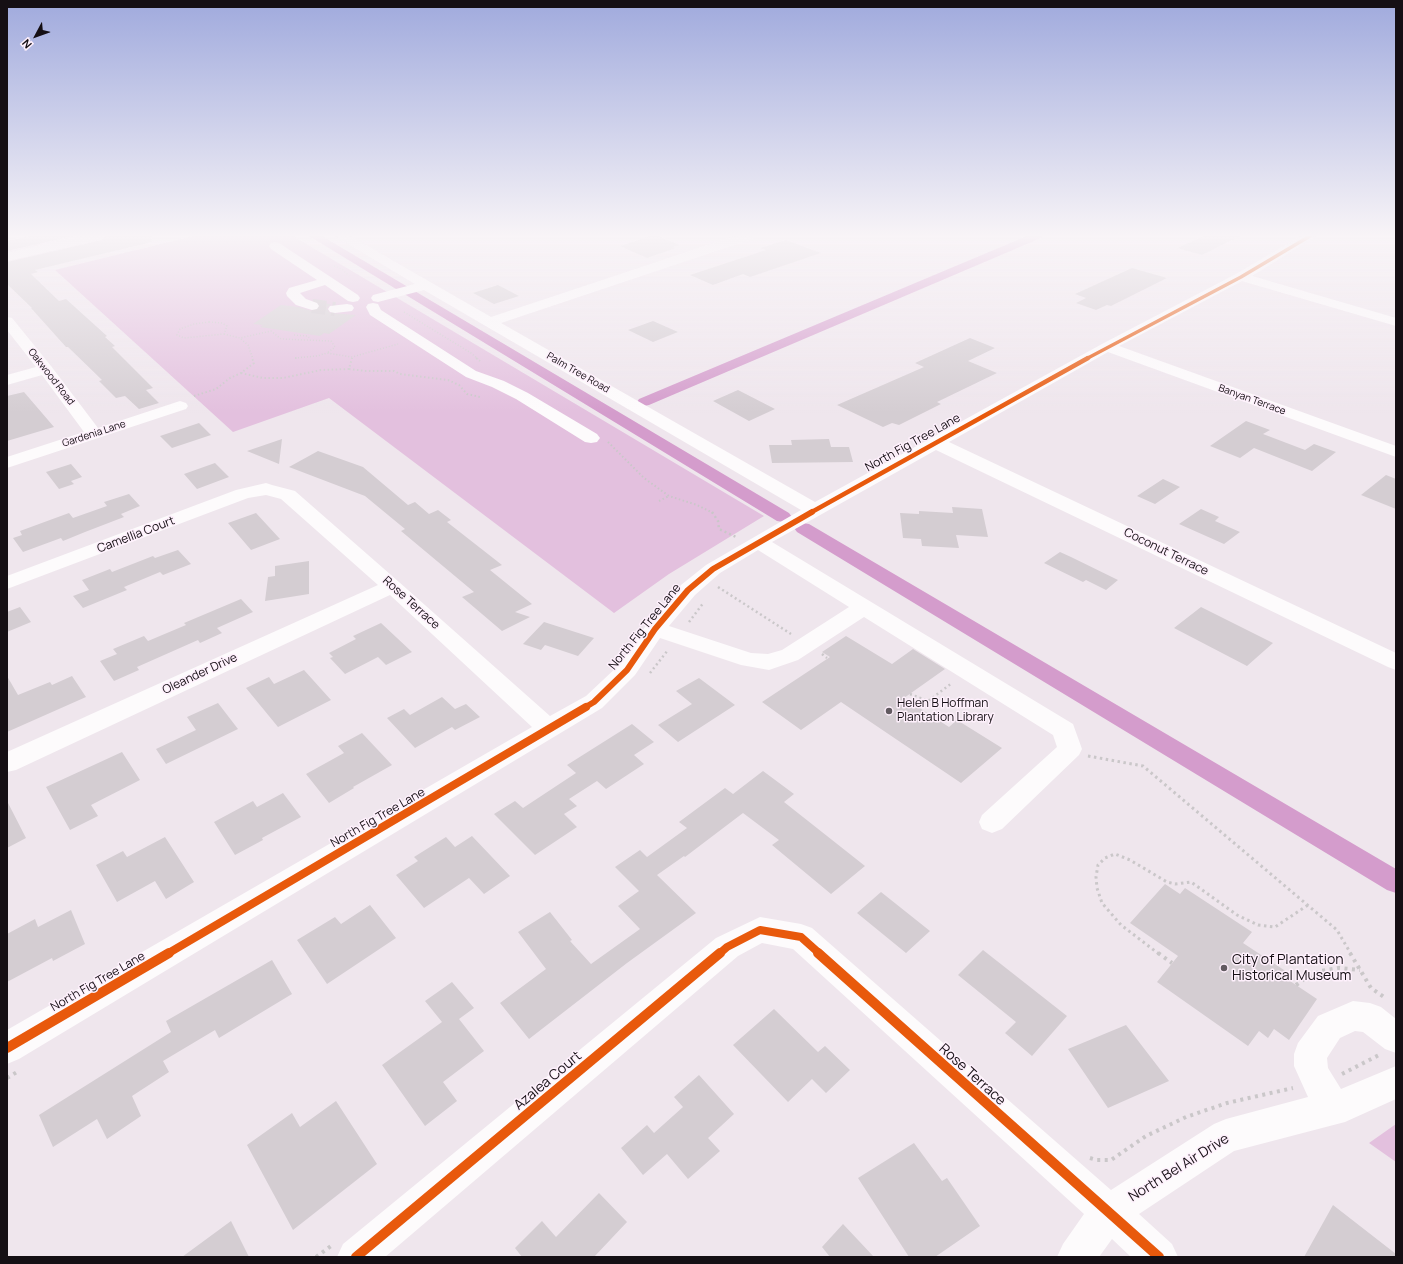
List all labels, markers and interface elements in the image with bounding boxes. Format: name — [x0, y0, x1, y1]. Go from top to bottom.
north arrow — [16, 16, 56, 56]
text: N — [18, 36, 35, 52]
street label: Oakwood Road — [25, 346, 77, 408]
street label: Palm Tree Road — [544, 350, 612, 396]
street label: Banyan Terrace — [1217, 382, 1287, 418]
street label: North Fig Tree Lane — [863, 411, 963, 475]
street label: Gardenia Lane — [61, 418, 127, 450]
street label: Camellia Court — [95, 514, 177, 556]
street label: Coconut Terrace — [1121, 525, 1211, 579]
street label: Rose Terrace — [379, 574, 443, 632]
street label: North Fig Tree Lane — [606, 581, 684, 673]
street label: Oleander Drive — [160, 650, 240, 698]
place label: Helen B Hoffman Plantation Library — [897, 697, 994, 725]
marker: Helen B Hoffman Plantation Library — [884, 706, 894, 716]
street label: North Fig Tree Lane — [328, 785, 428, 851]
street label: North Fig Tree Lane — [48, 949, 148, 1015]
place label: City of Plantation Historical Museum — [1232, 952, 1351, 984]
marker: City of Plantation Historical Museum — [1219, 963, 1229, 973]
street label: Rose Terrace — [935, 1041, 1009, 1109]
street label: Azalea Court — [511, 1048, 585, 1114]
street label: North Bel Air Drive — [1126, 1130, 1232, 1206]

